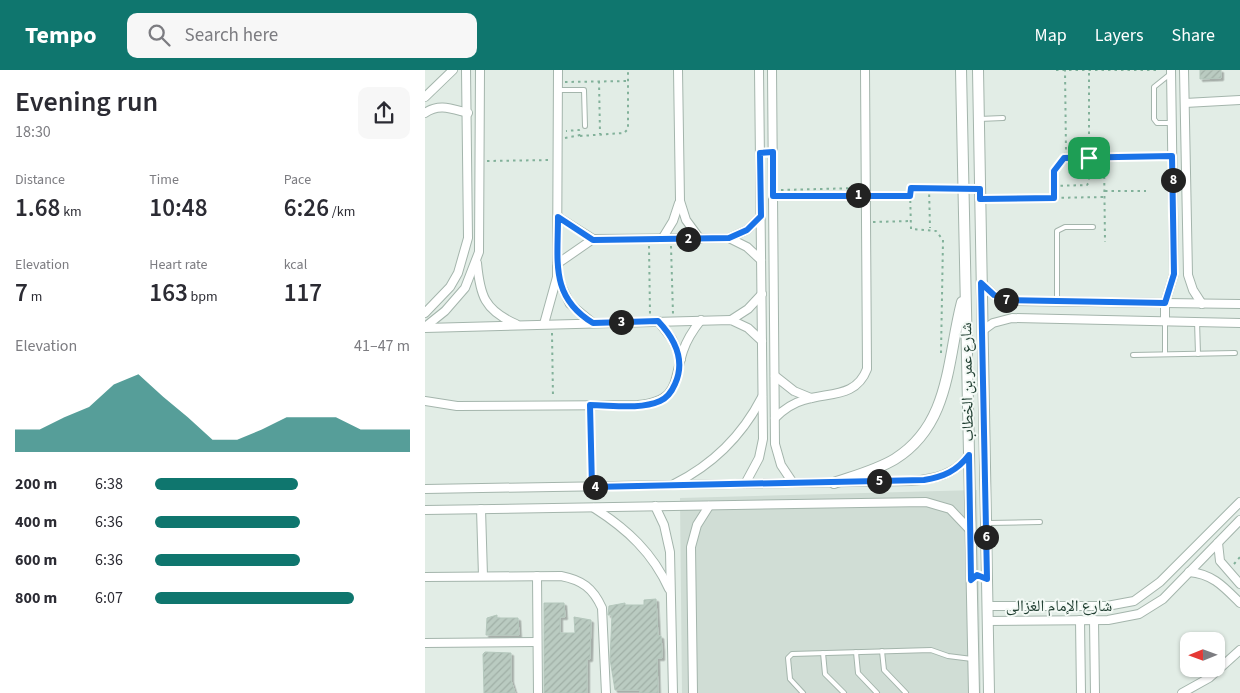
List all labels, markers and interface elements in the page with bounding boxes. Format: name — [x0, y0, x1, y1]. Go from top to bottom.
search box — [127, 13, 477, 58]
text: Tempo — [25, 18, 97, 53]
icon: search — [145, 21, 173, 49]
text: Search here — [185, 22, 278, 49]
text: Map — [1035, 23, 1067, 48]
text: Layers — [1095, 23, 1144, 48]
text: Share — [1172, 23, 1215, 48]
text: Evening run — [15, 82, 158, 122]
button: share — [358, 87, 410, 139]
text: 18:30 — [15, 121, 51, 143]
pin — [1068, 137, 1110, 179]
icon: arrive — [1075, 144, 1103, 172]
pin: 8 — [1161, 168, 1185, 192]
text: Distance — [15, 170, 65, 190]
text: Time — [149, 170, 179, 190]
text: Pace — [284, 170, 311, 190]
text: 8 — [1170, 170, 1177, 190]
pin: 1 — [845, 182, 871, 208]
text: 1 — [855, 185, 862, 205]
text: 1.68 — [15, 190, 60, 226]
text: 10:48 — [149, 190, 208, 226]
text: 6:26 — [284, 190, 329, 226]
text: km — [60, 202, 82, 222]
text: /km — [329, 202, 355, 222]
pin: 2 — [675, 226, 701, 252]
text: 2 — [685, 229, 692, 249]
text: Elevation — [15, 255, 70, 275]
text: Heart rate — [149, 255, 208, 275]
text: kcal — [284, 255, 307, 275]
text: 7 — [15, 275, 28, 311]
text: 163 — [149, 275, 188, 311]
text: 117 — [284, 275, 322, 311]
text: m — [28, 287, 42, 307]
text: bpm — [188, 287, 218, 307]
pin: 7 — [993, 288, 1019, 312]
text: 7 — [1003, 290, 1010, 310]
pin: 3 — [609, 310, 633, 334]
text: 3 — [618, 312, 625, 332]
street label: شارع عمر بن الخطاب — [955, 322, 979, 442]
text: Elevation — [15, 335, 77, 357]
text: 41–47 m — [354, 335, 410, 357]
pin: 5 — [867, 468, 891, 494]
text: 5 — [876, 471, 883, 491]
text: 200 m — [15, 473, 57, 495]
text: 6:38 — [95, 473, 123, 495]
pin: 4 — [583, 474, 607, 500]
text: 4 — [592, 477, 599, 497]
text: 400 m — [15, 511, 57, 533]
text: 6:36 — [95, 511, 123, 533]
pin: 6 — [973, 524, 999, 550]
text: 6 — [983, 527, 990, 547]
text: 600 m — [15, 549, 57, 571]
text: 6:36 — [95, 549, 123, 571]
text: 800 m — [15, 587, 57, 609]
text: 6:07 — [95, 587, 123, 609]
street label: شارع الإمام الغزالى — [1006, 595, 1112, 617]
north arrow — [1180, 632, 1225, 678]
map controls — [1180, 632, 1225, 677]

